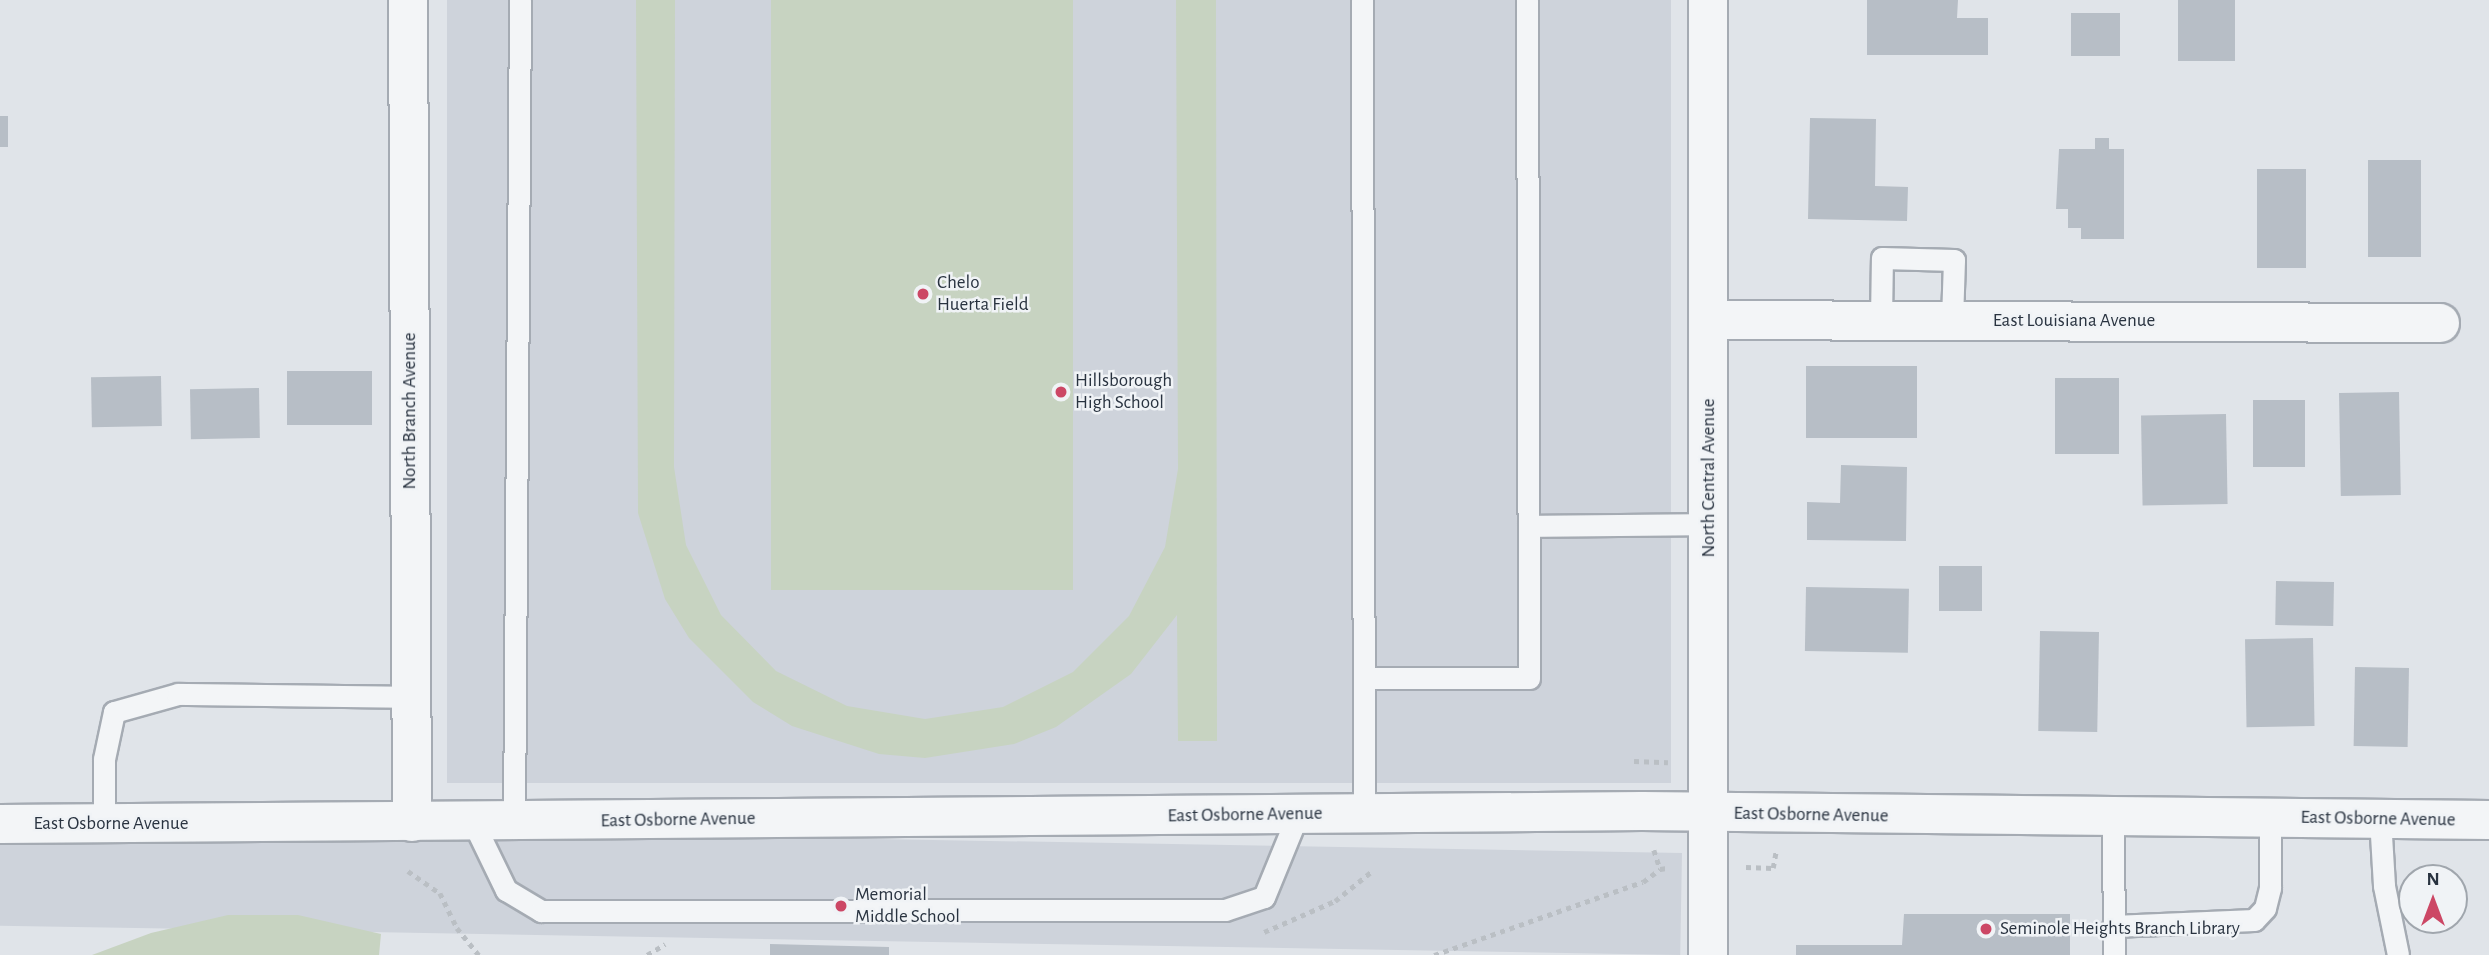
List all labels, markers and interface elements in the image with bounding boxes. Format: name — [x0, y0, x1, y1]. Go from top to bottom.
place label: Chelo Huerta Field — [937, 272, 1028, 316]
marker: Chelo Huerta Field — [915, 286, 931, 302]
street label: East Louisiana Avenue — [1993, 310, 2155, 332]
street label: North Branch Avenue — [399, 332, 421, 490]
place label: Hillsborough High School — [1075, 370, 1172, 414]
marker: Hillsborough High School — [1053, 384, 1069, 400]
street label: North Central Avenue — [1698, 398, 1720, 558]
street label: East Osborne Avenue — [1167, 802, 1323, 828]
street label: East Osborne Avenue — [1733, 802, 1889, 828]
street label: East Osborne Avenue — [2300, 806, 2456, 832]
street label: East Osborne Avenue — [600, 807, 756, 833]
street label: East Osborne Avenue — [33, 813, 189, 835]
north arrow — [2398, 864, 2468, 934]
text: N — [2426, 870, 2440, 889]
place label: Memorial Middle School — [855, 884, 960, 928]
marker: Memorial Middle School — [833, 898, 849, 914]
place label: Seminole Heights Branch Library — [2000, 918, 2240, 940]
marker: Seminole Heights Branch Library — [1978, 921, 1994, 937]

